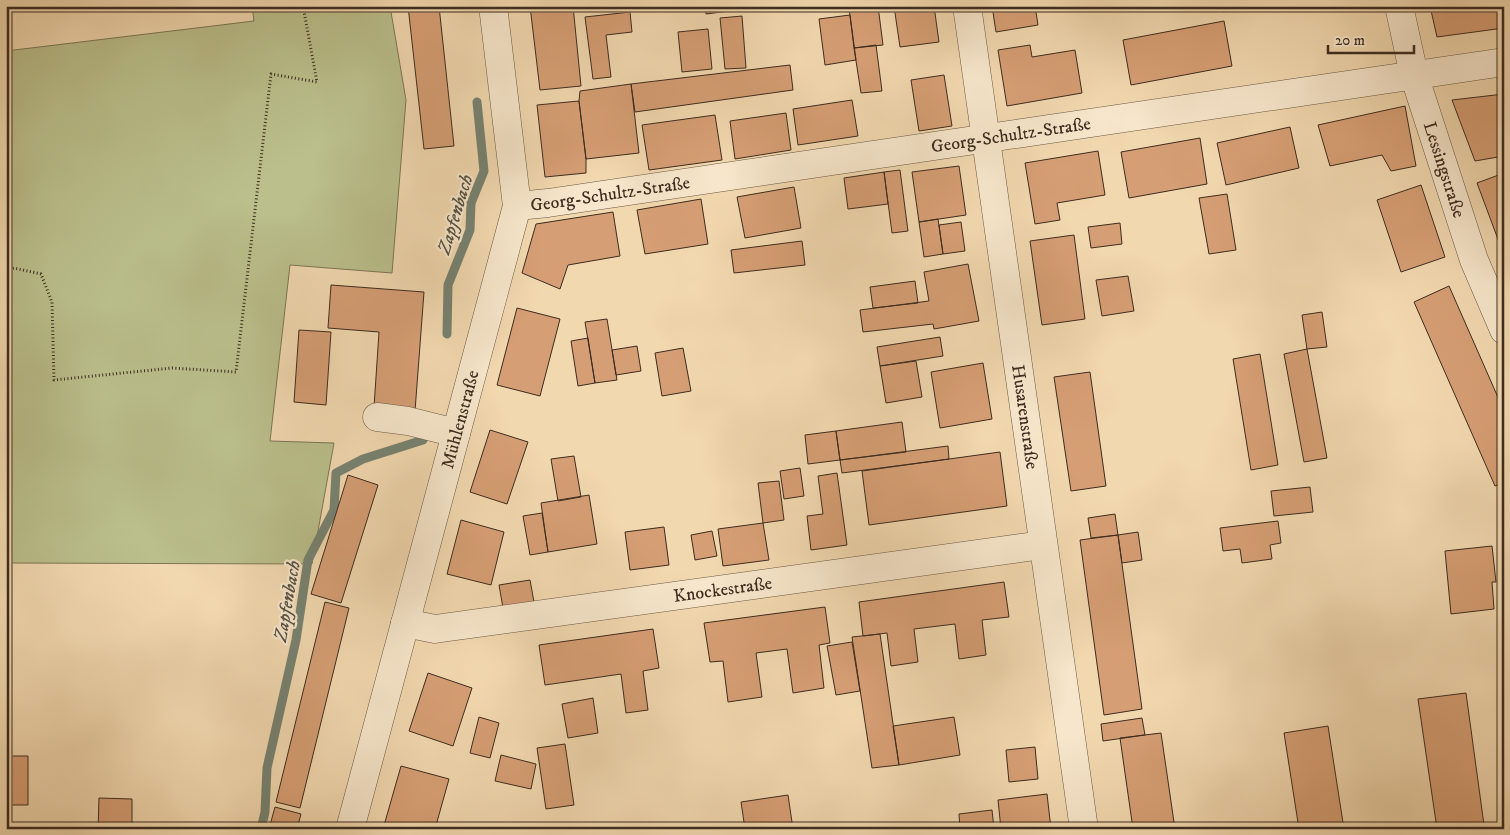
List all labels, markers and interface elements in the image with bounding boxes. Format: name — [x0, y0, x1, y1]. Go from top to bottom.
scale bar — [1328, 22, 1414, 54]
text: 20 m — [1335, 31, 1365, 50]
street label: Georg-Schultz-Straße — [930, 113, 1092, 158]
street label: Lessingstraße — [1418, 119, 1470, 221]
water label: Zapfenbach — [432, 172, 479, 258]
street label: Georg-Schultz-Straße — [530, 172, 692, 217]
street label: Husarenstraße — [1006, 363, 1043, 471]
street label: Mühlenstraße — [437, 368, 484, 471]
water label: Zapfenbach — [269, 559, 307, 645]
street label: Knockestraße — [672, 573, 773, 608]

